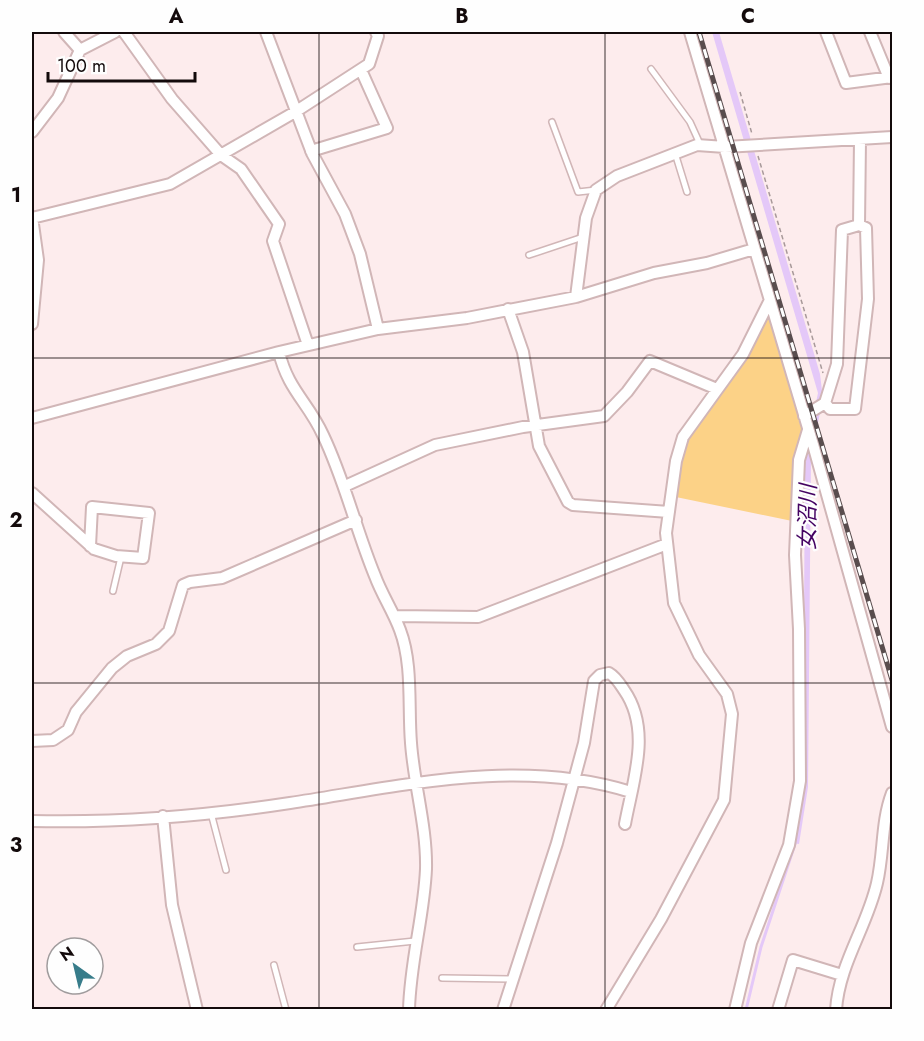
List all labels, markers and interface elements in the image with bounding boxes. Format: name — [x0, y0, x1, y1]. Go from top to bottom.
text: A — [168, 2, 184, 31]
text: B — [455, 2, 469, 31]
text: C — [741, 2, 755, 31]
scale bar — [48, 45, 195, 83]
text: 100 m — [57, 53, 106, 79]
text: 1 — [11, 181, 21, 210]
water label: 女沼川 — [790, 482, 824, 550]
text: 2 — [9, 506, 23, 535]
text: 3 — [10, 831, 22, 860]
north arrow — [45, 936, 105, 996]
text: N — [55, 941, 79, 967]

